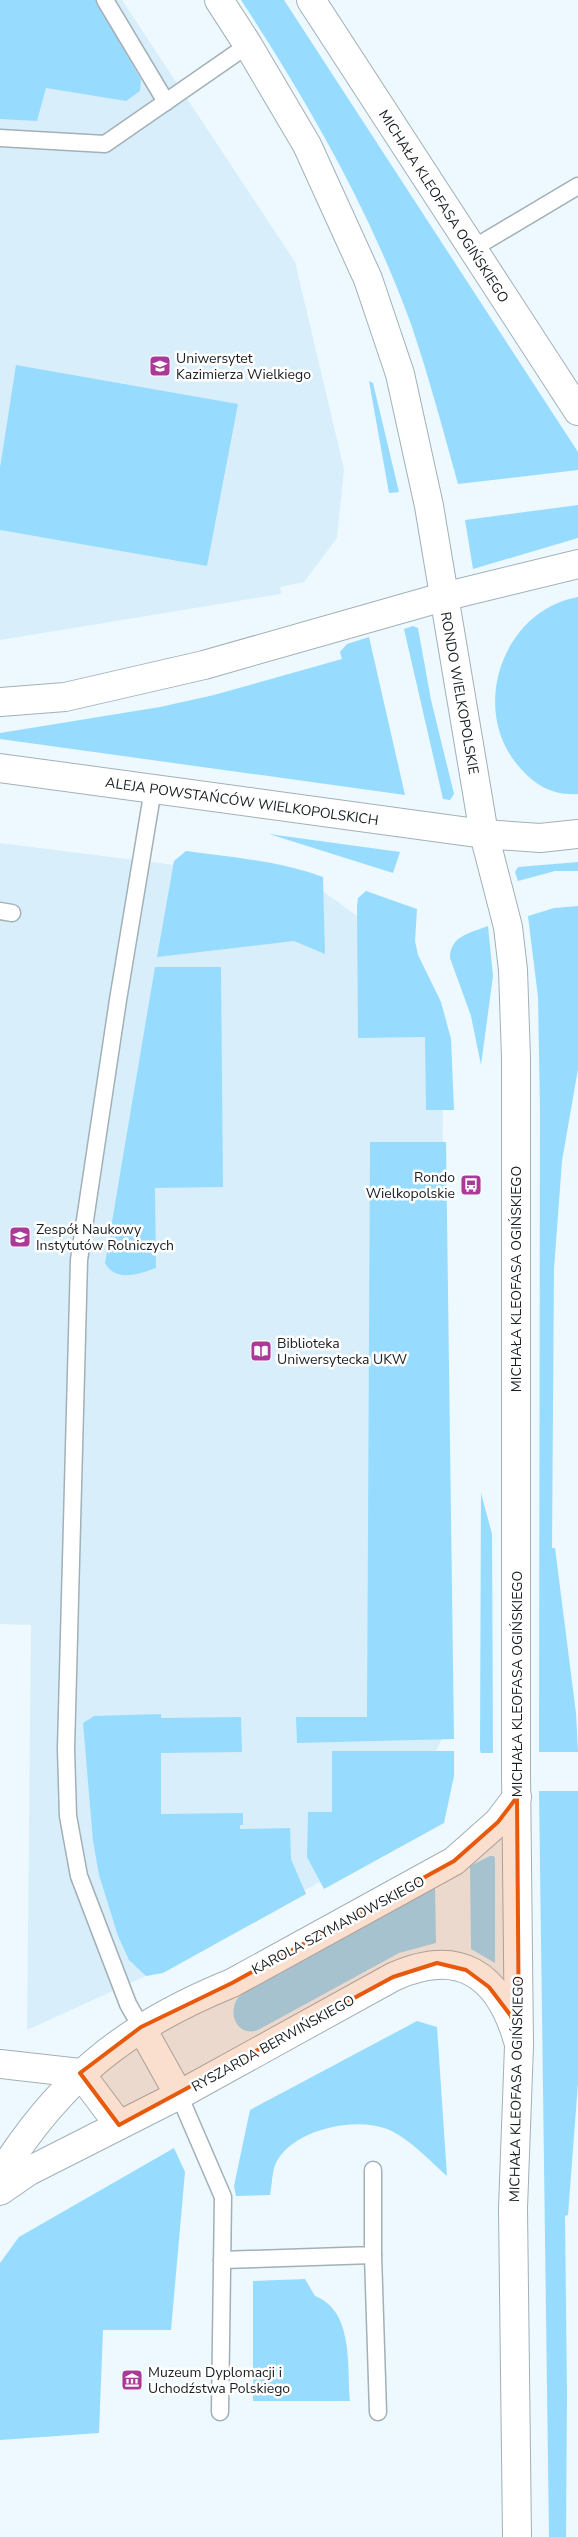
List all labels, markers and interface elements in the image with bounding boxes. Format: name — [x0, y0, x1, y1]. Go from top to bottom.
street label: MICHAŁA KLEOFASA OGIŃSKIEGO — [374, 106, 513, 306]
place label: Uniwersytet Kazimierza Wielkiego — [176, 349, 311, 384]
school or university icon: Uniwersytet Kazimierza Wielkiego — [148, 354, 172, 378]
street label: RONDO WIELKOPOLSKIE — [436, 610, 483, 776]
street label: ALEJA POWSTAŃCÓW WIELKOPOLSKICH — [104, 773, 380, 830]
street label: MICHAŁA KLEOFASA OGIŃSKIEGO — [507, 1166, 526, 1392]
place label: Rondo Wielkopolskie — [366, 1168, 455, 1203]
bus stop icon: Rondo Wielkopolskie — [459, 1173, 483, 1197]
place label: Zespół Naukowy Instytutów Rolniczych — [36, 1220, 174, 1255]
school or university icon: Zespół Naukowy Instytutów Rolniczych — [8, 1225, 32, 1249]
place label: Biblioteka Uniwersytecka UKW — [277, 1334, 408, 1369]
library icon: Biblioteka Uniwersytecka UKW — [249, 1339, 273, 1363]
street label: MICHAŁA KLEOFASA OGIŃSKIEGO — [508, 1571, 527, 1797]
street label: KAROLA SZYMANOWSKIEGO — [248, 1872, 428, 1979]
street label: MICHAŁA KLEOFASA OGIŃSKIEGO — [505, 1976, 528, 2202]
street label: RYSZARDA BERWIŃSKIEGO — [188, 1991, 358, 2096]
place label: Muzeum Dyplomacji i Uchodźstwa Polskiego — [148, 2363, 290, 2398]
museum icon: Muzeum Dyplomacji i Uchodźstwa Polskiego — [120, 2368, 144, 2392]

